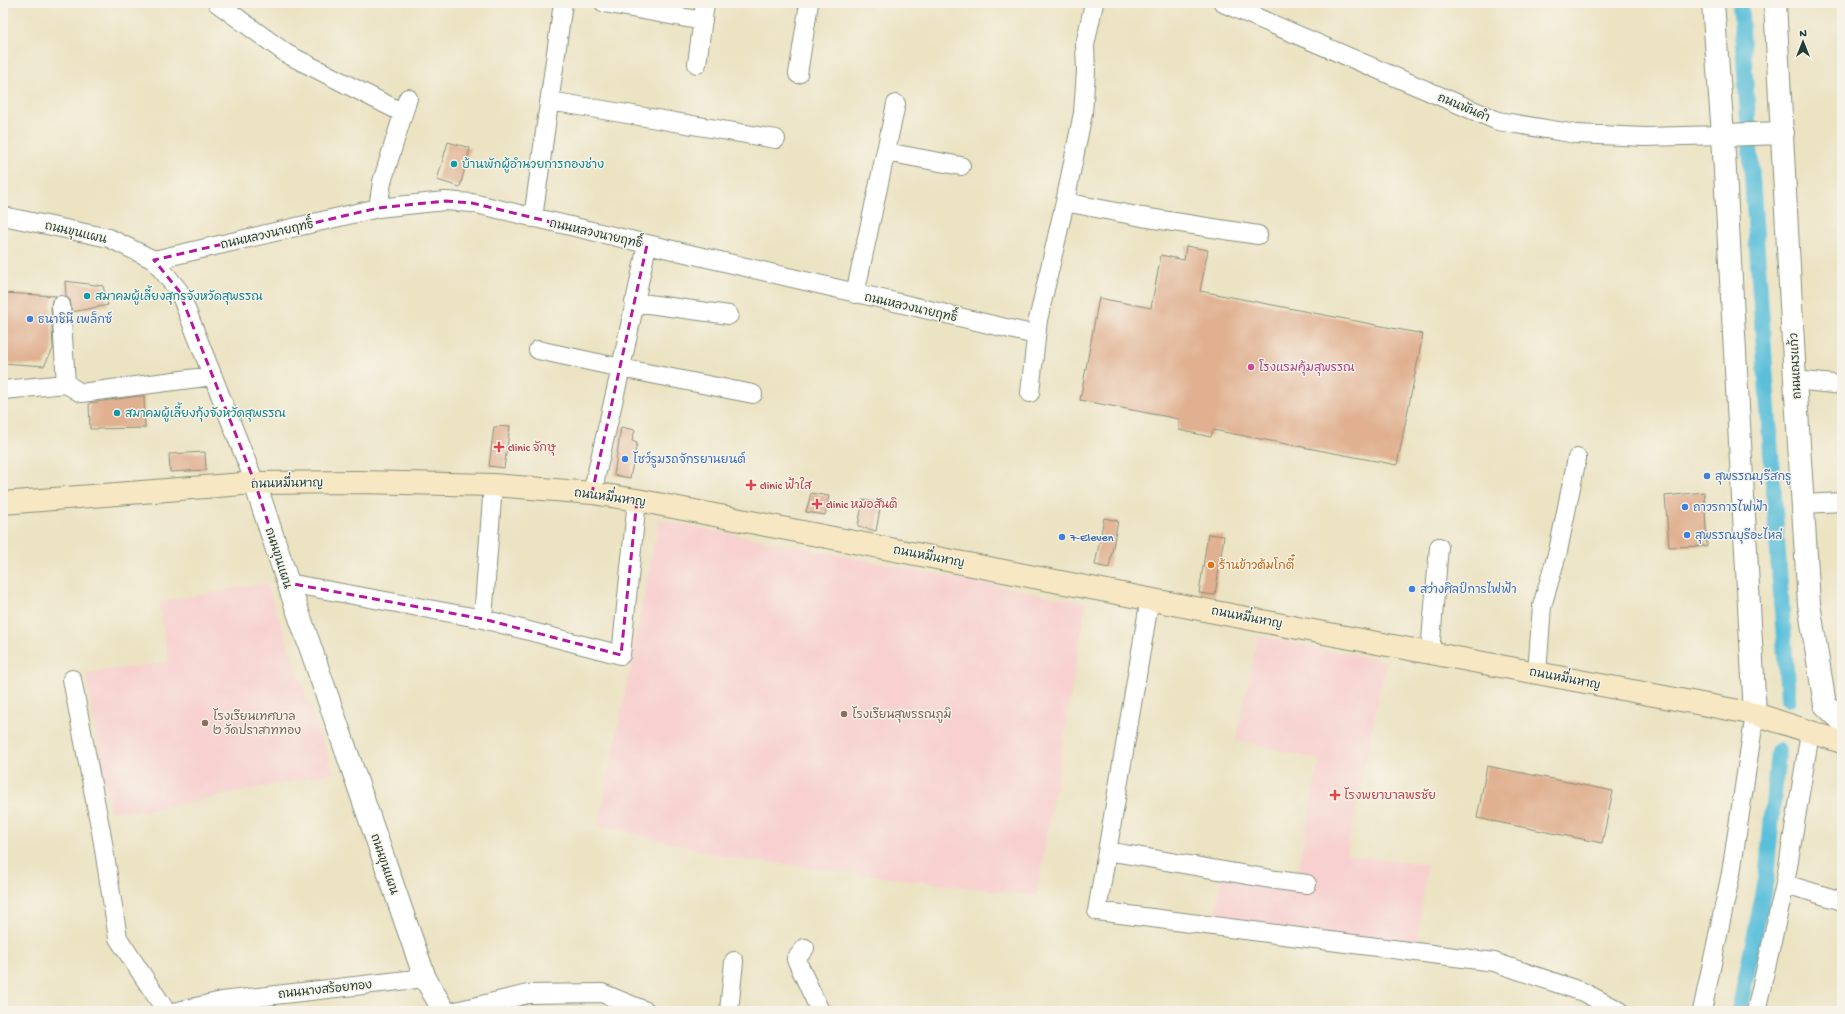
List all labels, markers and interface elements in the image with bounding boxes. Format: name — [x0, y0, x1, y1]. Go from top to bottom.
north arrow — [1783, 22, 1823, 62]
text: N — [1799, 28, 1807, 40]
street label: ถนนพันคำ — [1435, 90, 1492, 126]
place label: บ้านพักผู้อำนวยการกองช่าง — [462, 156, 604, 173]
marker: บ้านพักผู้อำนวยการกองช่าง — [449, 159, 459, 169]
street label: ถนนหลวงนายฤทธิ์ — [548, 211, 645, 253]
street label: ถนนหลวงนายฤทธิ์ — [218, 212, 316, 253]
street label: ถนนขุนแผน — [43, 220, 108, 248]
place label: สมาคมผู้เลี้ยงสุกรจังหวัดสุพรรณ — [95, 285, 263, 305]
street label: ถนนหลวงนายฤทธิ์ — [863, 285, 960, 327]
marker: สมาคมผู้เลี้ยงสุกรจังหวัดสุพรรณ — [82, 291, 92, 301]
place label: ธนาชินี เพล็กซ์ — [38, 311, 113, 328]
marker: ธนาชินี เพล็กซ์ — [25, 314, 35, 324]
street label: ถนนเณรแก้ว — [1786, 332, 1806, 399]
place label: โรงแรมคุ้มสุพรรณ — [1259, 359, 1355, 376]
marker: โรงแรมคุ้มสุพรรณ — [1246, 362, 1256, 372]
place label: สมาคมผู้เลี้ยงกุ้งจังหวัดสุพรรณ — [125, 402, 286, 422]
marker: สมาคมผู้เลี้ยงกุ้งจังหวัดสุพรรณ — [112, 408, 122, 418]
place label: clinic จักษุ — [508, 440, 557, 456]
marker: clinic จักษุ — [493, 441, 505, 453]
place label: โชว์รูมรถจักรยานยนต์ — [633, 451, 746, 468]
marker: โชว์รูมรถจักรยานยนต์ — [620, 454, 630, 464]
place label: สุพรรณบุรีสกรู — [1715, 469, 1791, 485]
street label: ถนนหมื่นหาญ — [251, 471, 323, 493]
marker: สุพรรณบุรีสกรู — [1702, 471, 1712, 481]
place label: clinic ฟ้าใส — [760, 477, 812, 494]
marker: clinic ฟ้าใส — [745, 479, 757, 491]
street label: ถนนหมื่นหาญ — [573, 481, 647, 511]
place label: clinic หมอสันติ — [826, 497, 898, 513]
marker: clinic หมอสันติ — [811, 498, 823, 510]
place label: ถาวรการไฟฟ้า — [1693, 499, 1768, 516]
marker: ถาวรการไฟฟ้า — [1680, 502, 1690, 512]
street label: ถนนขุนแผน — [261, 526, 294, 591]
place label: สุพรรณบุรีอะไหล่ — [1695, 527, 1783, 544]
marker: สุพรรณบุรีอะไหล่ — [1682, 530, 1692, 540]
marker: 7-Eleven — [1057, 532, 1067, 542]
place label: 7-Eleven — [1069, 532, 1114, 546]
street label: ถนนหมื่นหาญ — [892, 538, 967, 572]
place label: ร้านข้าวต้มโกตี๋ — [1219, 553, 1296, 574]
marker: ร้านข้าวต้มโกตี๋ — [1206, 560, 1216, 570]
place label: สว่างศิลป์การไฟฟ้า — [1420, 581, 1517, 598]
marker: สว่างศิลป์การไฟฟ้า — [1407, 584, 1417, 594]
street label: ถนนหมื่นหาญ — [1210, 599, 1285, 633]
street label: ถนนหมื่นหาญ — [1528, 660, 1603, 694]
place label: โรงเรียนสุพรรณภูมิ — [852, 706, 952, 723]
place label: โรงเรียนเทศบาล ๒ วัดปราสาททอง — [213, 708, 301, 739]
marker: โรงเรียนสุพรรณภูมิ — [839, 709, 849, 719]
marker: โรงเรียนเทศบาล ๒ วัดปราสาททอง — [200, 718, 210, 728]
place label: โรงพยาบาลพรชัย — [1344, 787, 1436, 804]
marker: โรงพยาบาลพรชัย — [1329, 789, 1341, 801]
street label: ถนนขุนแผน — [366, 832, 400, 897]
street label: ถนนนางสร้อยทอง — [277, 977, 373, 1003]

